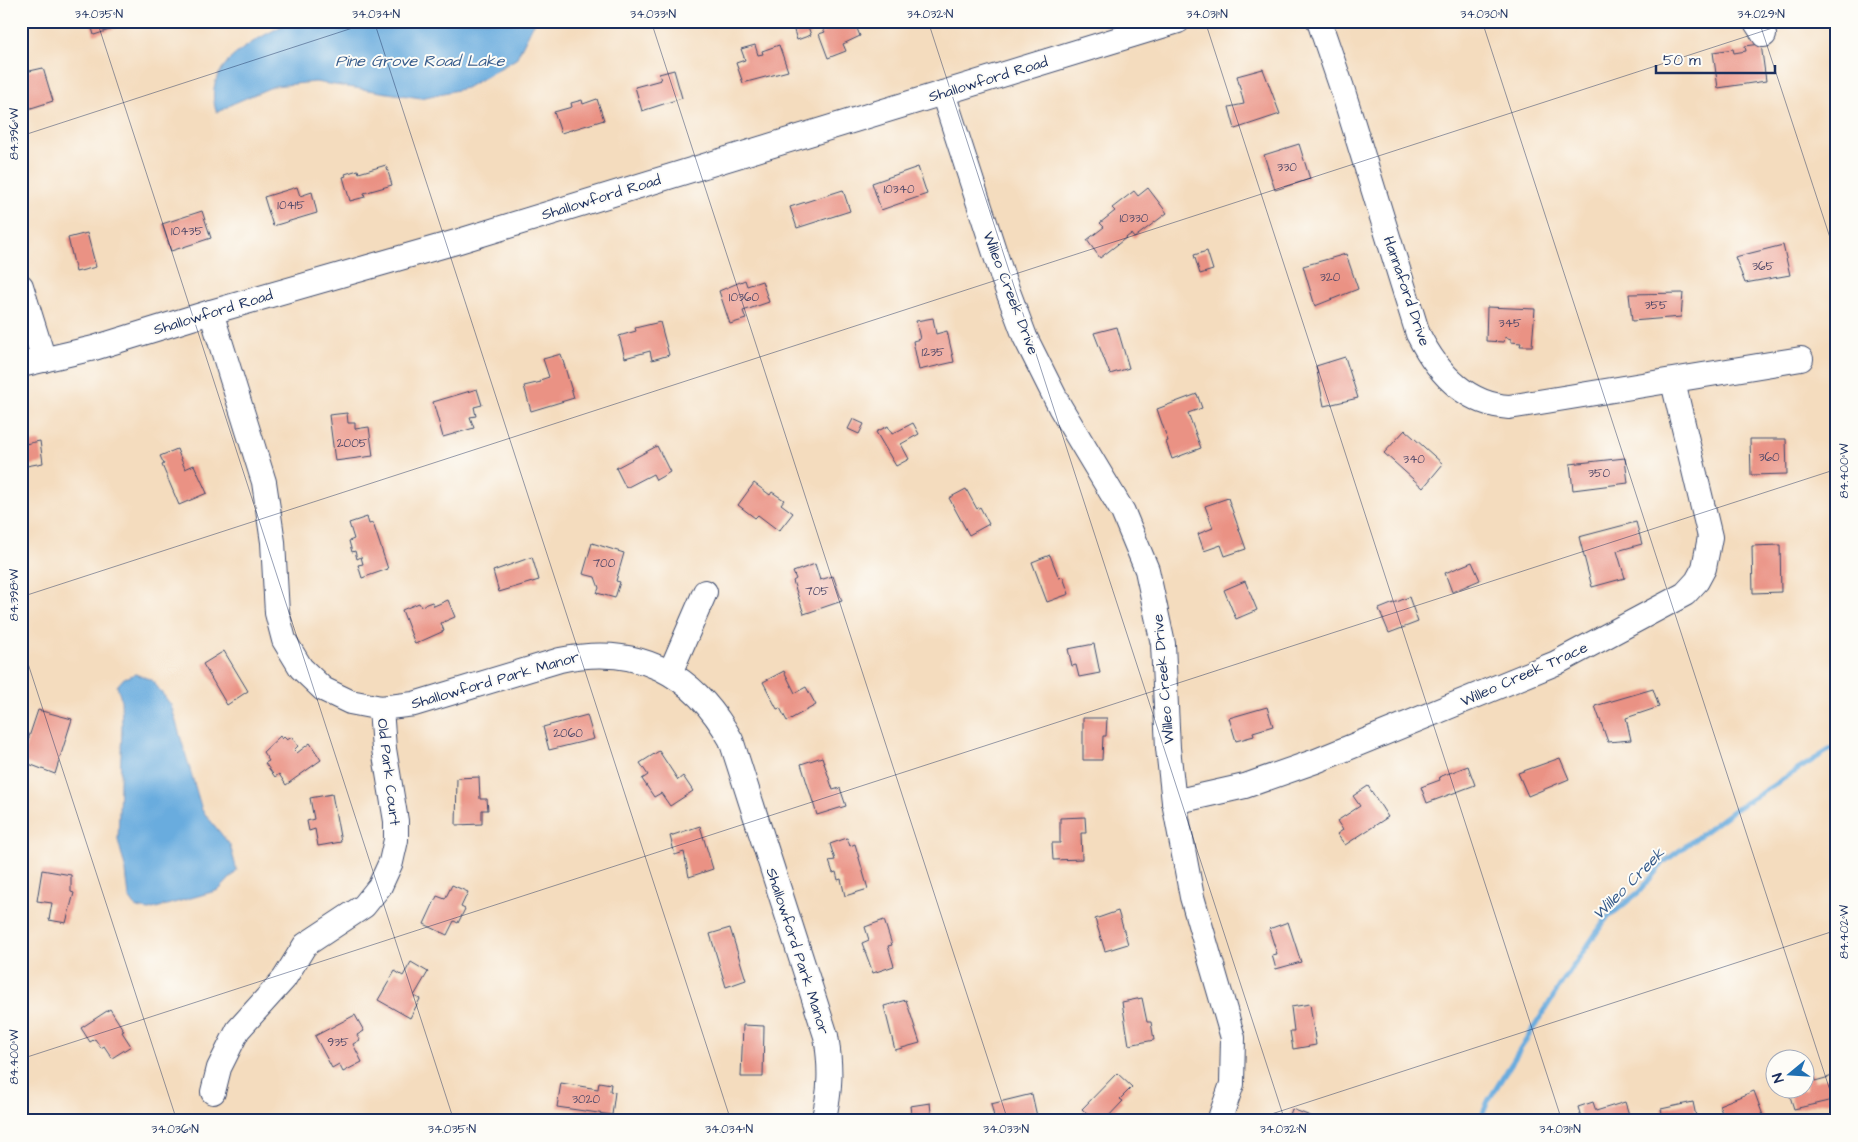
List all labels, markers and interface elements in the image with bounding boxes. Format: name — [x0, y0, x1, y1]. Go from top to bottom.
text: 34.035°N — [75, 6, 124, 23]
text: 34.034°N — [352, 6, 400, 23]
text: 34.033°N — [630, 6, 676, 23]
text: 34.032°N — [907, 6, 954, 23]
text: 34.031°N — [1186, 6, 1228, 23]
text: 34.030°N — [1460, 6, 1508, 23]
text: 34.029°N — [1737, 6, 1785, 23]
scale bar — [1656, 42, 1774, 74]
water label: Pine Grove Road Lake — [336, 50, 506, 72]
text: 50 m — [1663, 50, 1701, 71]
street label: Shallowford Road — [926, 51, 1051, 108]
text: 84.396°W — [6, 107, 23, 160]
house number: 330 — [1277, 159, 1297, 176]
street label: Shallowford Road — [539, 169, 664, 226]
house number: 10340 — [884, 181, 915, 198]
house number: 10415 — [277, 197, 305, 214]
house number: 10330 — [1120, 210, 1149, 227]
house number: 10435 — [171, 223, 203, 240]
street label: Willeo Creek Drive — [977, 229, 1044, 358]
street label: Hannaford Drive — [1378, 233, 1435, 349]
house number: 365 — [1752, 258, 1775, 275]
house number: 320 — [1320, 269, 1341, 286]
street label: Shallowford Road — [151, 284, 276, 341]
house number: 10360 — [729, 289, 760, 306]
house number: 355 — [1644, 297, 1668, 314]
house number: 345 — [1499, 315, 1522, 332]
house number: 1235 — [921, 344, 945, 361]
house number: 2005 — [337, 435, 368, 452]
text: 84.400°W — [1836, 443, 1853, 498]
house number: 360 — [1758, 449, 1780, 466]
house number: 340 — [1403, 451, 1425, 468]
house number: 350 — [1588, 465, 1611, 482]
house number: 700 — [593, 555, 616, 572]
text: 84.398°W — [6, 568, 23, 621]
house number: 705 — [805, 583, 829, 600]
street label: Willeo Creek Drive — [1147, 613, 1180, 745]
street label: Willeo Creek Trace — [1457, 637, 1591, 712]
street label: Shallowford Park Manor — [408, 646, 582, 715]
street label: Old Park Court — [372, 717, 405, 827]
house number: 2060 — [553, 725, 583, 742]
water label: Willeo Creek — [1588, 842, 1670, 925]
street label: Shallowford Park Manor — [761, 865, 834, 1037]
text: 84.402°W — [1836, 904, 1853, 959]
text: 84.400°W — [6, 1029, 23, 1084]
house number: 935 — [327, 1034, 349, 1051]
north arrow — [1766, 1050, 1816, 1100]
text: N — [1768, 1070, 1789, 1085]
house number: 3020 — [572, 1091, 600, 1108]
text: 34.036°N — [151, 1121, 199, 1138]
text: 34.035°N — [428, 1121, 477, 1138]
text: 34.034°N — [705, 1121, 753, 1138]
text: 34.033°N — [983, 1121, 1029, 1138]
text: 34.032°N — [1260, 1121, 1307, 1138]
text: 34.031°N — [1539, 1121, 1581, 1138]

